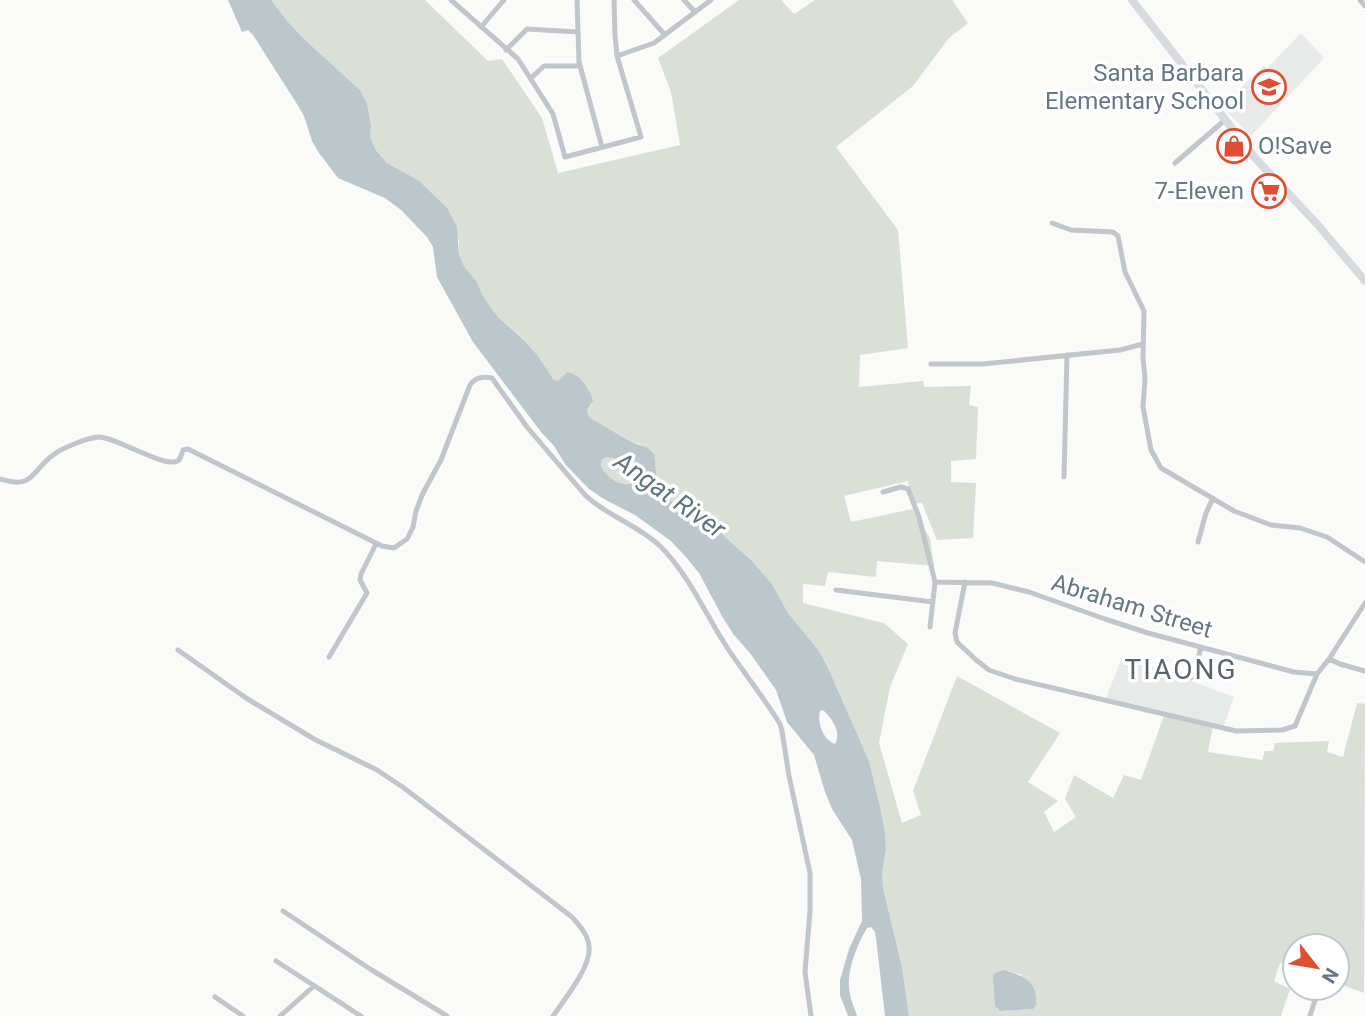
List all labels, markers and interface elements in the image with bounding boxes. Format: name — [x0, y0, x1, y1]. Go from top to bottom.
place label: Santa Barbara Elementary School — [1045, 59, 1244, 115]
school or university icon: Santa Barbara Elementary School — [1250, 68, 1288, 106]
shop icon: O!Save — [1215, 127, 1253, 165]
place label: O!Save — [1258, 132, 1332, 160]
supermarket icon: 7-Eleven — [1250, 172, 1288, 210]
place label: 7-Eleven — [1154, 177, 1244, 205]
water label: Angat River — [607, 445, 732, 545]
street label: Abraham Street — [1048, 568, 1216, 644]
district label: TIAONG — [1125, 653, 1238, 686]
north arrow — [1281, 932, 1351, 1002]
text: N — [1317, 964, 1343, 987]

